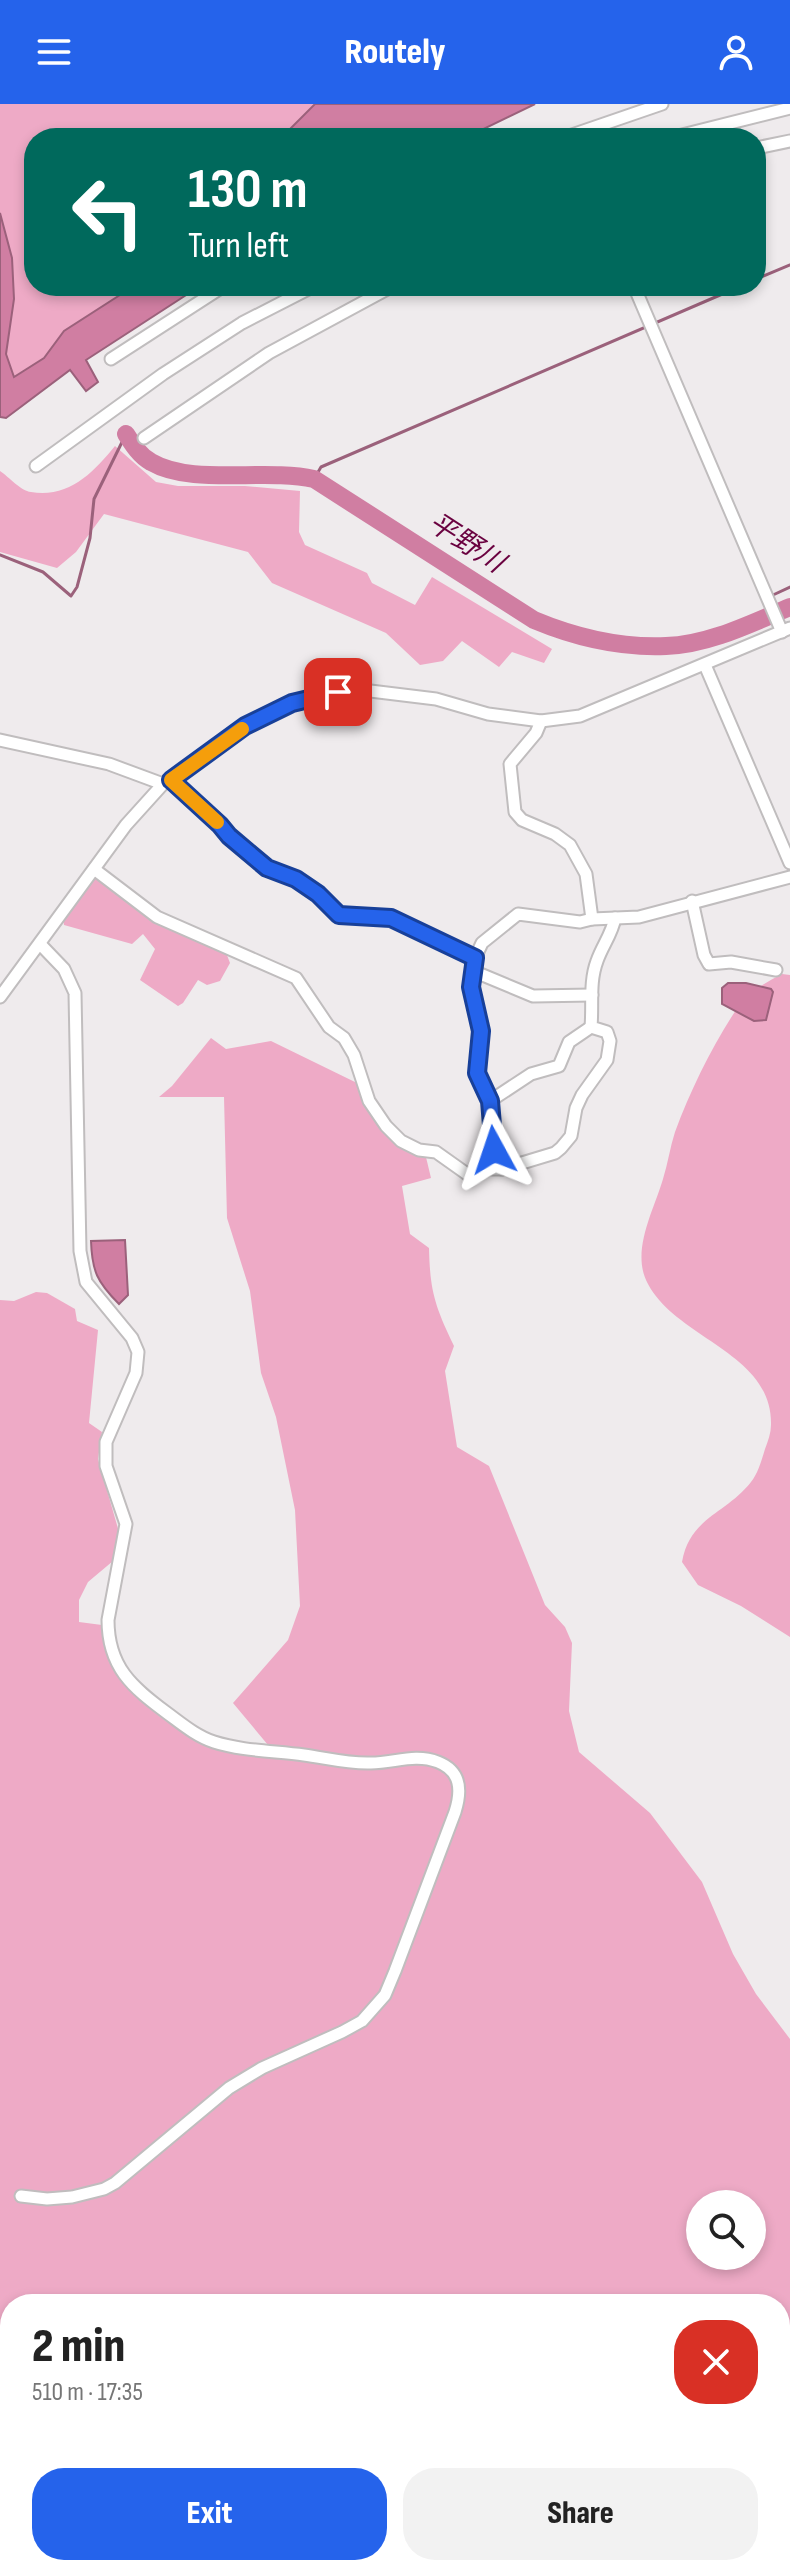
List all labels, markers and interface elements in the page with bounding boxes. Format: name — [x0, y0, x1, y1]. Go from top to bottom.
icon: menu — [32, 30, 76, 74]
icon: person — [714, 30, 758, 74]
text: Routely — [345, 31, 445, 74]
text: 130 m — [188, 157, 308, 224]
icon: left — [56, 160, 160, 264]
text: Turn left — [188, 225, 289, 268]
water label: 平野川 — [422, 506, 513, 581]
pin — [304, 658, 372, 726]
icon: arrive — [316, 670, 360, 714]
position arrow — [452, 1108, 536, 1192]
map controls — [686, 2190, 766, 2270]
button: search — [686, 2190, 766, 2270]
text: 2 min — [32, 2318, 125, 2375]
button: close — [674, 2320, 758, 2404]
text: 510 m · 17:35 — [32, 2377, 143, 2408]
button: Exit — [32, 2468, 387, 2560]
button: Share — [403, 2468, 758, 2560]

